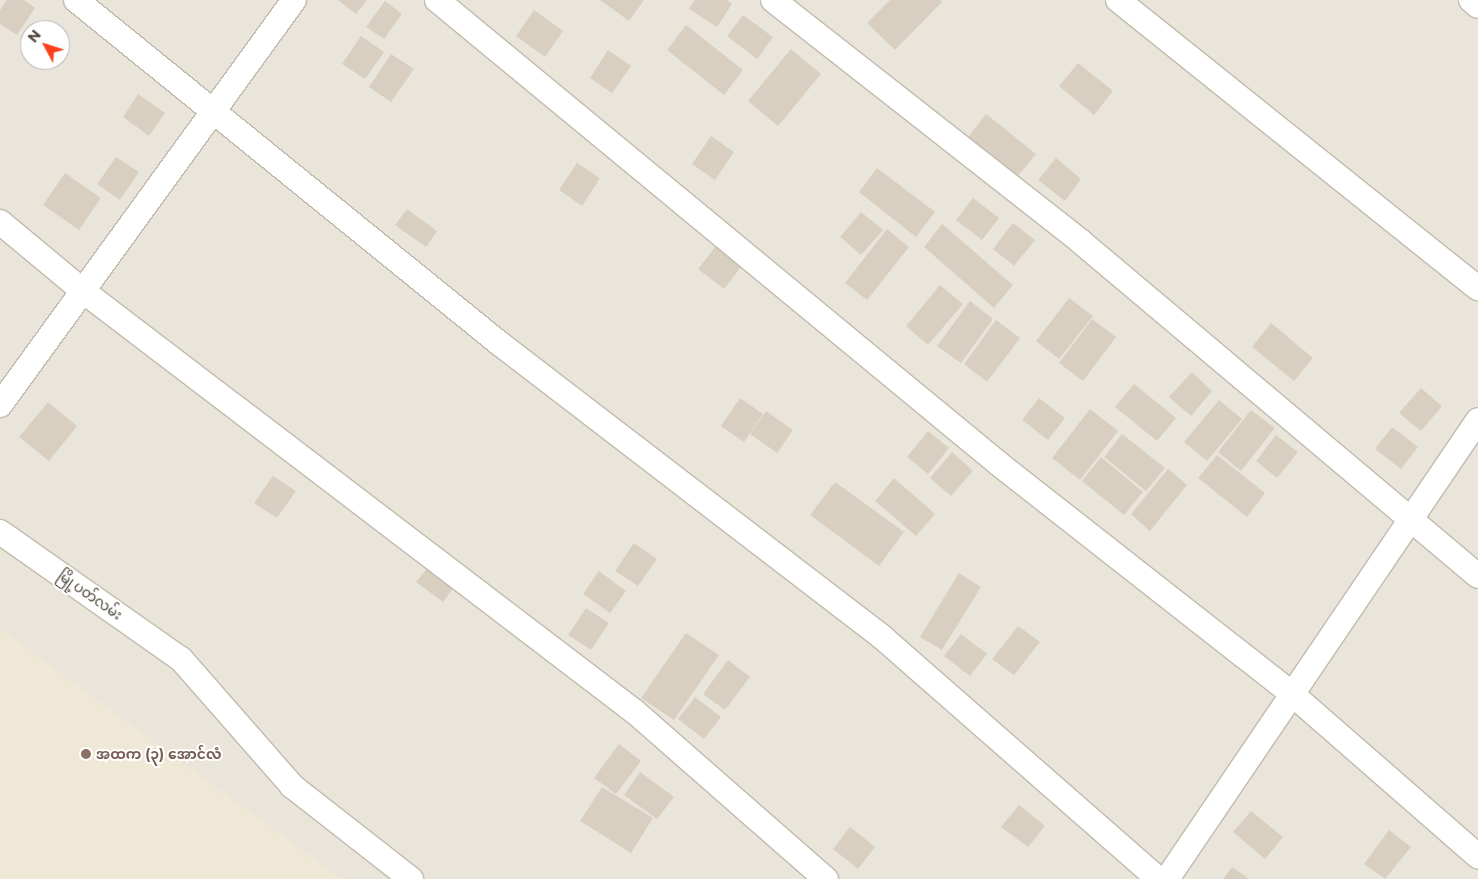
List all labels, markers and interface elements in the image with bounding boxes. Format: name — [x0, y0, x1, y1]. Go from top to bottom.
north arrow — [20, 20, 70, 70]
text: N — [24, 26, 45, 46]
street label: မြို့ပတ်လမ်း — [55, 567, 125, 623]
place label: အထက (၃) အောင်လံ — [96, 746, 222, 762]
marker: အထက (၃) အောင်လံ — [80, 748, 92, 760]

